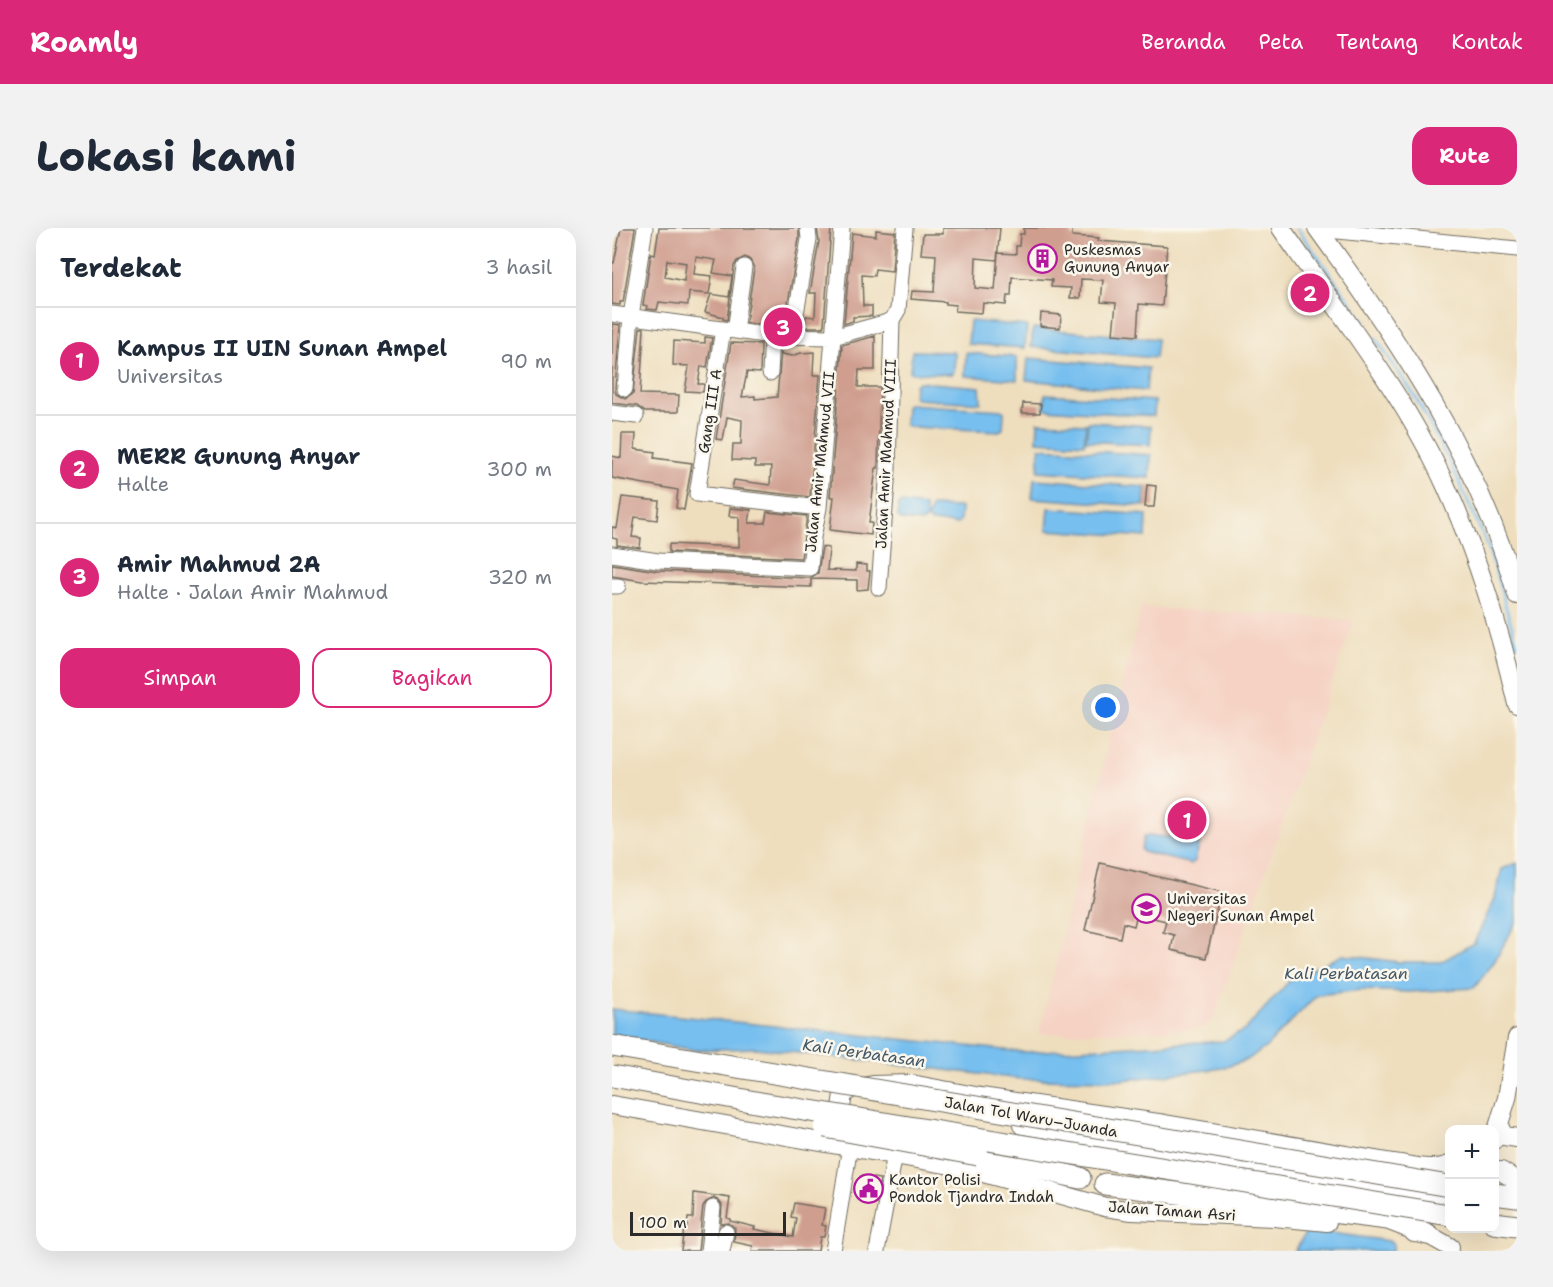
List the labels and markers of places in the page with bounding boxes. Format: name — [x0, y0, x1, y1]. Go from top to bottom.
place label: Puskesmas Gunung Anyar — [1064, 240, 1170, 277]
building icon: Puskesmas Gunung Anyar — [1027, 243, 1059, 275]
pin: 2 — [1290, 270, 1330, 316]
pin: 3 — [764, 304, 802, 350]
pin: 1 — [1168, 798, 1206, 842]
place label: Universitas Negeri Sunan Ampel — [1167, 889, 1315, 926]
school or university icon: Universitas Negeri Sunan Ampel — [1130, 892, 1162, 924]
place label: Kantor Polisi Pondok Tjandra Indah — [889, 1170, 1054, 1207]
public building icon: Kantor Polisi Pondok Tjandra Indah — [852, 1173, 884, 1205]

